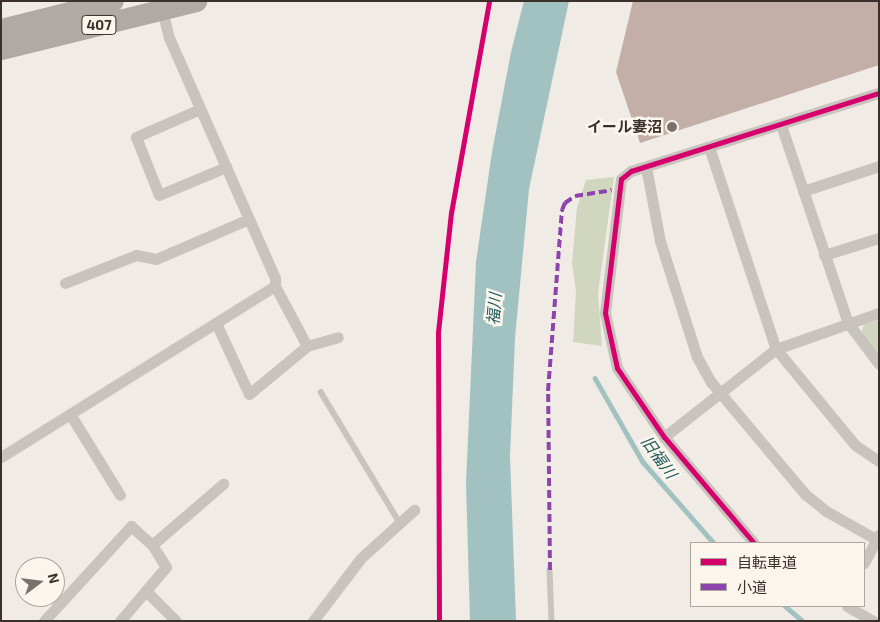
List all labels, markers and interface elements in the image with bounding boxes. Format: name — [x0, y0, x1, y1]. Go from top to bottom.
road number: 407 — [80, 14, 118, 36]
place label: イール妻沼 — [587, 118, 662, 136]
marker: イール妻沼 — [666, 121, 678, 133]
water label: 福川 — [483, 292, 505, 326]
water label: 旧福川 — [637, 432, 681, 482]
legend — [690, 542, 865, 607]
text: 自転車道 — [737, 553, 797, 571]
north arrow — [15, 557, 65, 607]
text: N — [44, 571, 64, 585]
text: 小道 — [737, 578, 767, 596]

